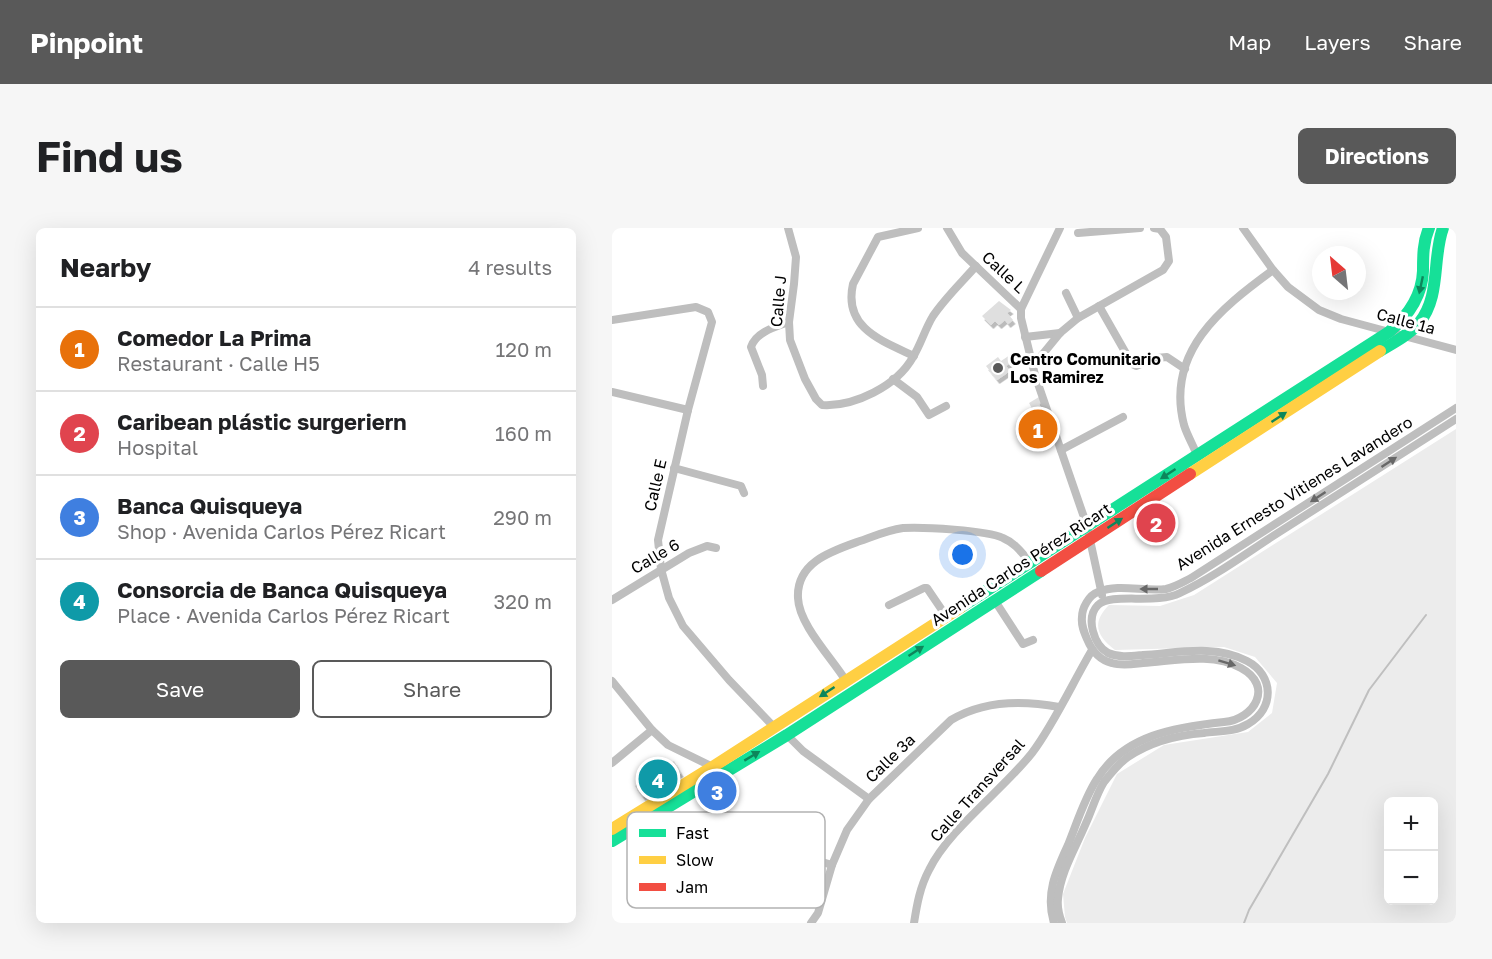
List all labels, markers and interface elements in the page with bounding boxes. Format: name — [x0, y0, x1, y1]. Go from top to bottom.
text: Pinpoint — [30, 26, 143, 59]
text: Map — [1228, 29, 1271, 55]
text: Layers — [1304, 29, 1371, 55]
text: Share — [1404, 29, 1462, 55]
button: Directions — [1298, 128, 1456, 184]
text: Find us — [36, 131, 183, 181]
north arrow — [1312, 246, 1366, 300]
street label: Calle L — [978, 247, 1030, 297]
text: Nearby — [60, 252, 151, 283]
text: 4 results — [468, 255, 552, 279]
street label: Calle J — [766, 274, 790, 328]
one-way arrow — [1415, 276, 1425, 294]
street label: Calle 1a — [1374, 304, 1438, 338]
text: Comedor La Prima — [117, 324, 311, 351]
text: 1 — [74, 337, 85, 361]
text: 120 m — [496, 337, 552, 361]
place label: Centro Comunitario Los Ramirez — [1010, 349, 1161, 387]
text: Restaurant · Calle H5 — [117, 351, 320, 375]
marker: Centro Comunitario Los Ramirez — [991, 361, 1005, 375]
pin: 1 — [1018, 406, 1058, 452]
text: Caribean plástic surgeriern — [117, 408, 407, 435]
one-way arrow — [1271, 411, 1287, 422]
street label: Avenida Ernesto Vitienes Lavandero — [1172, 412, 1416, 574]
text: 2 — [73, 421, 86, 445]
text: 160 m — [495, 421, 552, 445]
text: Hospital — [117, 435, 198, 459]
street label: Calle E — [639, 457, 671, 513]
one-way arrow — [1381, 457, 1397, 468]
one-way arrow — [1160, 468, 1176, 479]
one-way arrow — [1311, 491, 1327, 503]
text: Banca Quisqueya — [117, 492, 302, 519]
street label: Avenida Carlos Pérez Ricart — [927, 498, 1115, 630]
pin: 2 — [1136, 500, 1176, 546]
text: 3 — [73, 505, 86, 529]
text: 290 m — [493, 505, 552, 529]
one-way arrow — [1107, 517, 1123, 529]
text: Shop · Avenida Carlos Pérez Ricart — [117, 519, 446, 543]
street label: Calle 6 — [627, 534, 683, 578]
your location — [948, 540, 977, 569]
text: Consorcia de Banca Quisqueya — [117, 576, 447, 603]
one-way arrow — [1140, 584, 1159, 594]
text: 4 — [73, 589, 86, 613]
text: 320 m — [494, 589, 552, 613]
text: Place · Avenida Carlos Pérez Ricart — [117, 603, 450, 627]
one-way arrow — [908, 646, 924, 657]
one-way arrow — [1218, 659, 1236, 668]
button: Save — [60, 660, 300, 718]
button: Share — [312, 660, 552, 718]
one-way arrow — [819, 687, 835, 698]
street label: Calle 3a — [861, 729, 919, 787]
street label: Calle Transversal — [925, 734, 1029, 846]
one-way arrow — [744, 751, 760, 762]
pin: 4 — [638, 756, 678, 802]
pin: 3 — [698, 768, 736, 814]
map controls — [1384, 797, 1438, 905]
button: + — [1384, 797, 1438, 851]
legend — [627, 812, 825, 908]
text: Fast — [676, 823, 709, 843]
text: Slow — [676, 850, 714, 870]
button: − — [1384, 851, 1438, 905]
text: Jam — [676, 877, 708, 897]

